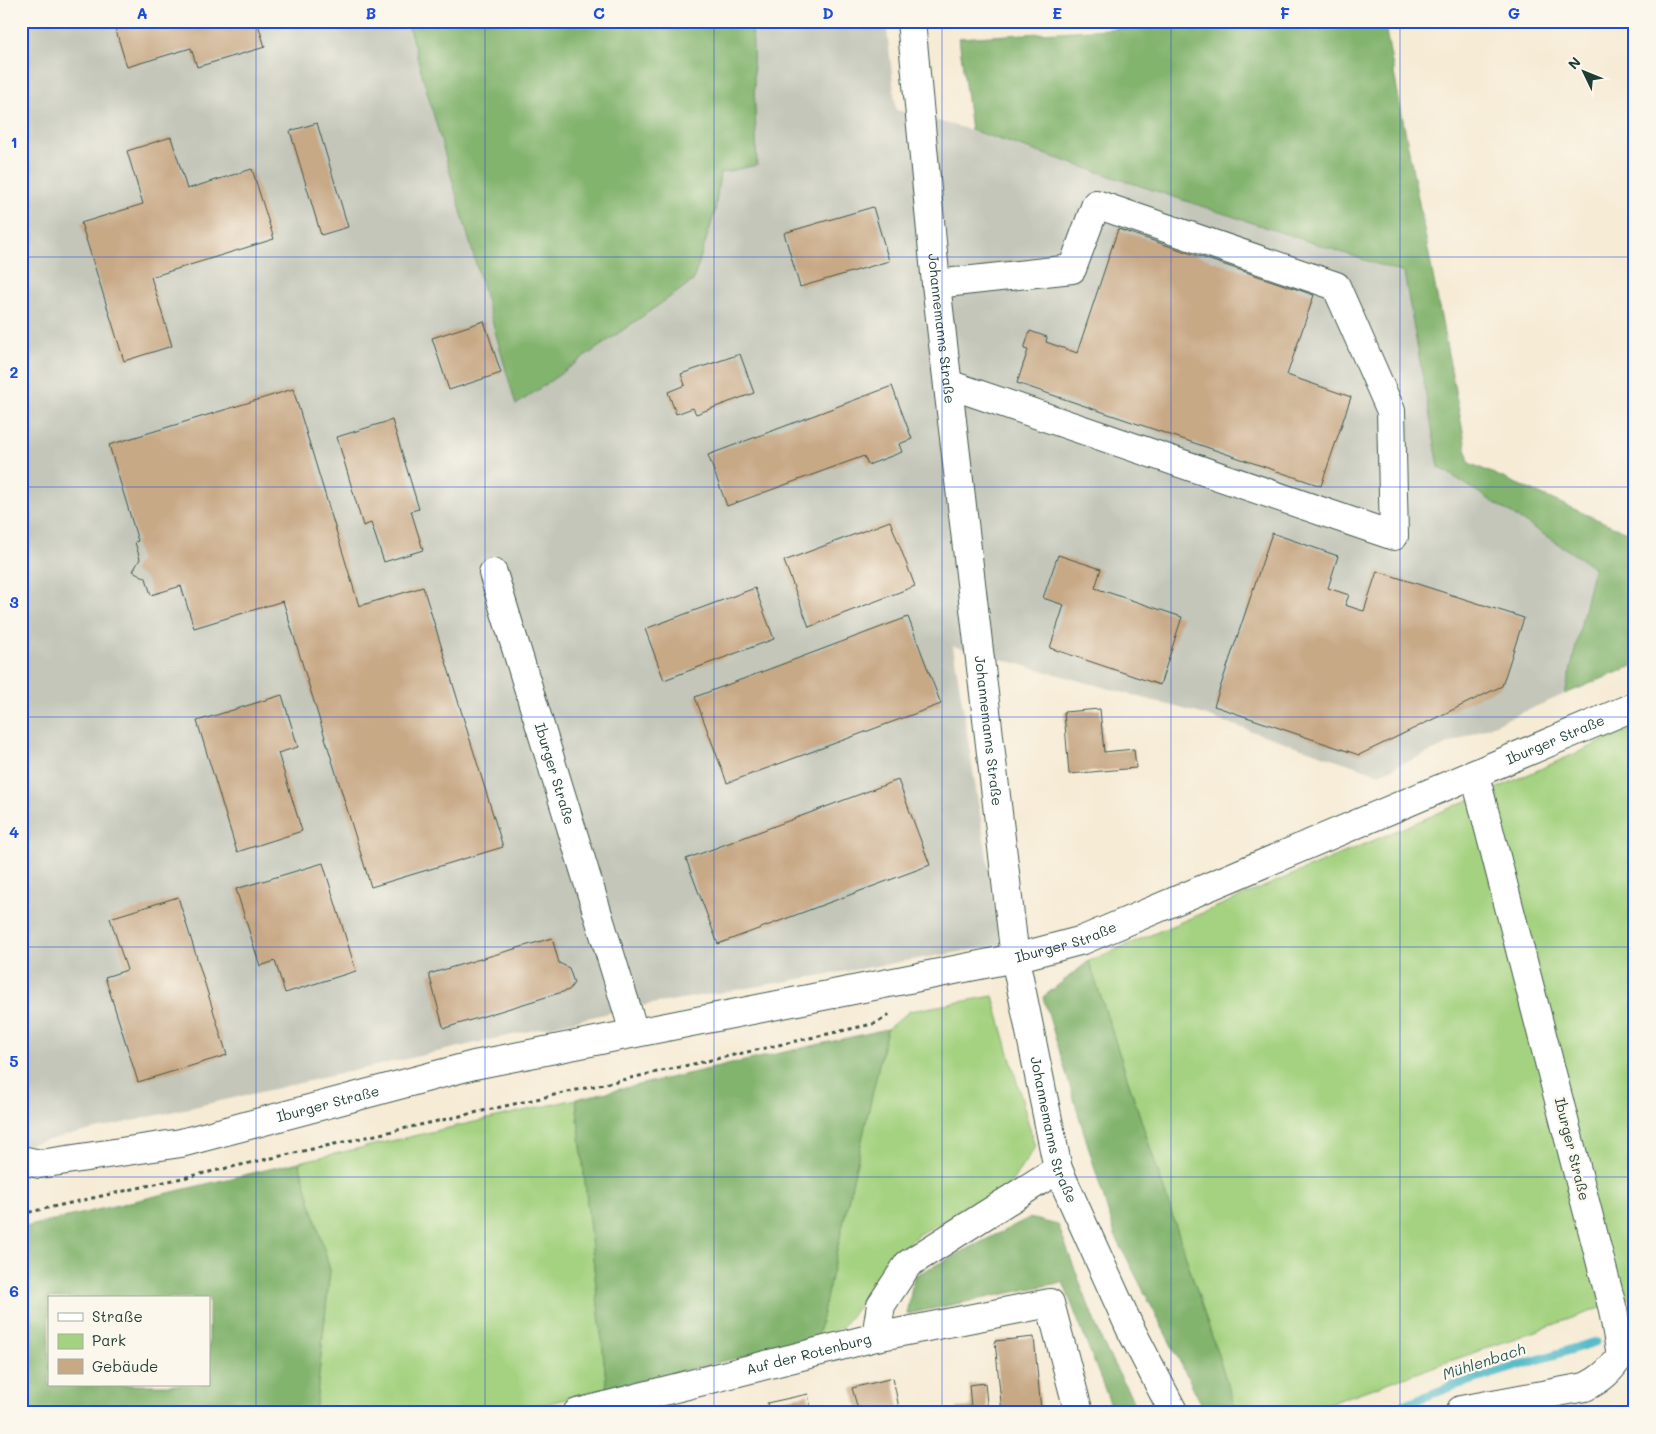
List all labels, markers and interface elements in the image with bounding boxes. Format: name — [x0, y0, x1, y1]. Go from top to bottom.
text: A — [136, 2, 148, 23]
text: B — [366, 2, 376, 23]
text: C — [593, 2, 605, 23]
text: D — [822, 2, 834, 23]
text: E — [1052, 2, 1062, 23]
text: F — [1280, 2, 1290, 23]
text: G — [1508, 2, 1520, 23]
north arrow — [1558, 48, 1608, 98]
text: N — [1564, 52, 1585, 73]
text: 1 — [10, 131, 18, 152]
street label: Johannemanns Straße — [924, 253, 960, 405]
text: 2 — [10, 361, 19, 382]
text: 3 — [9, 591, 19, 612]
street label: Johannemanns Straße — [971, 655, 1007, 807]
street label: Iburger Straße — [1503, 710, 1607, 769]
street label: Iburger Straße — [531, 720, 580, 827]
text: 4 — [9, 821, 19, 842]
street label: Iburger Straße — [1013, 917, 1119, 967]
text: 5 — [9, 1050, 19, 1071]
street label: Johannemanns Straße — [1026, 1055, 1082, 1206]
street label: Iburger Straße — [274, 1081, 381, 1126]
street label: Iburger Straße — [1551, 1095, 1594, 1202]
text: 6 — [9, 1280, 19, 1301]
legend — [48, 1296, 210, 1386]
text: Straße — [92, 1306, 143, 1326]
street label: Auf der Rotenburg — [744, 1329, 873, 1379]
text: Park — [92, 1330, 126, 1350]
water label: Mühlenbach — [1440, 1338, 1528, 1384]
text: Gebäude — [92, 1356, 158, 1376]

